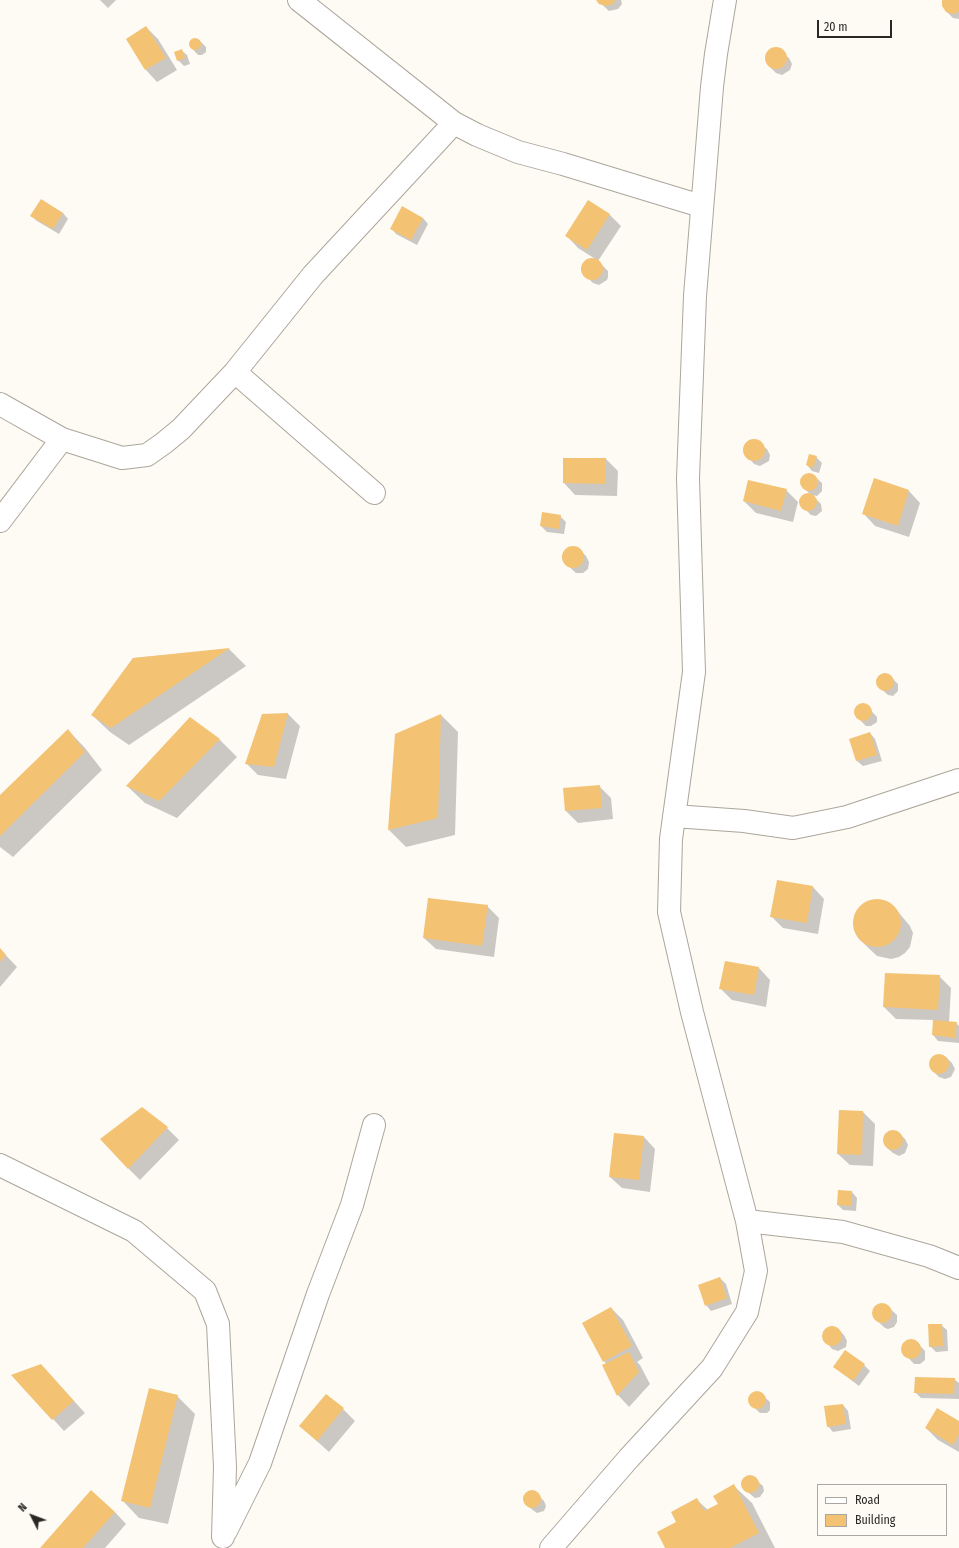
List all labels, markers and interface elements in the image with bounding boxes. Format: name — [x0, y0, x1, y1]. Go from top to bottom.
scale bar — [819, 12, 894, 38]
text: 20 m — [824, 20, 848, 34]
legend — [817, 1484, 947, 1536]
text: Road — [855, 1493, 880, 1507]
north arrow — [12, 1496, 52, 1536]
text: N — [16, 1501, 30, 1514]
text: Building — [855, 1513, 895, 1527]

